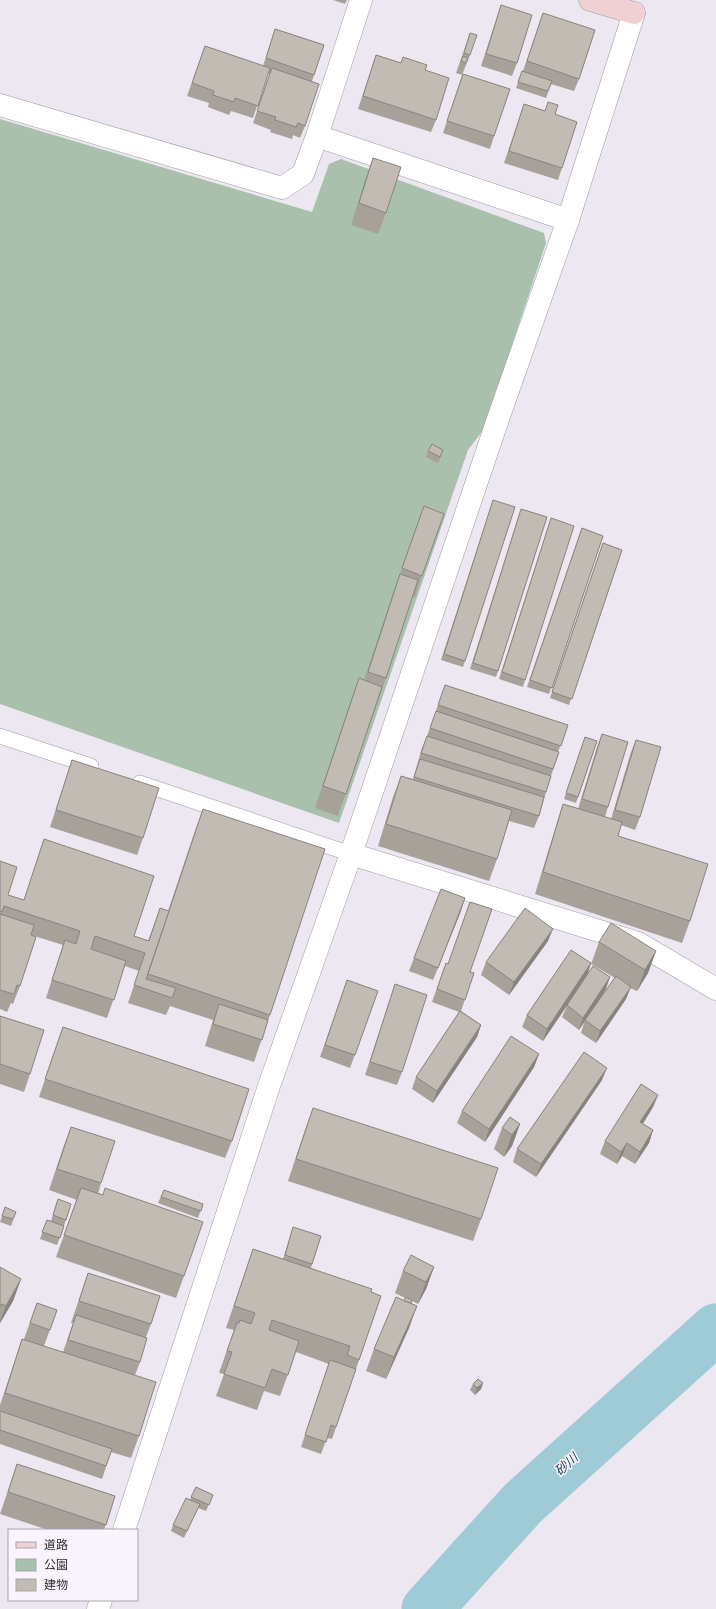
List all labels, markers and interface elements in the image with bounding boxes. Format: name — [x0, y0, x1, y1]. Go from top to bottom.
water label: 砂川 — [552, 1449, 582, 1479]
legend — [8, 1529, 138, 1601]
text: 道路 — [44, 1538, 68, 1552]
text: 公園 — [44, 1558, 68, 1572]
text: 建物 — [44, 1578, 68, 1592]

